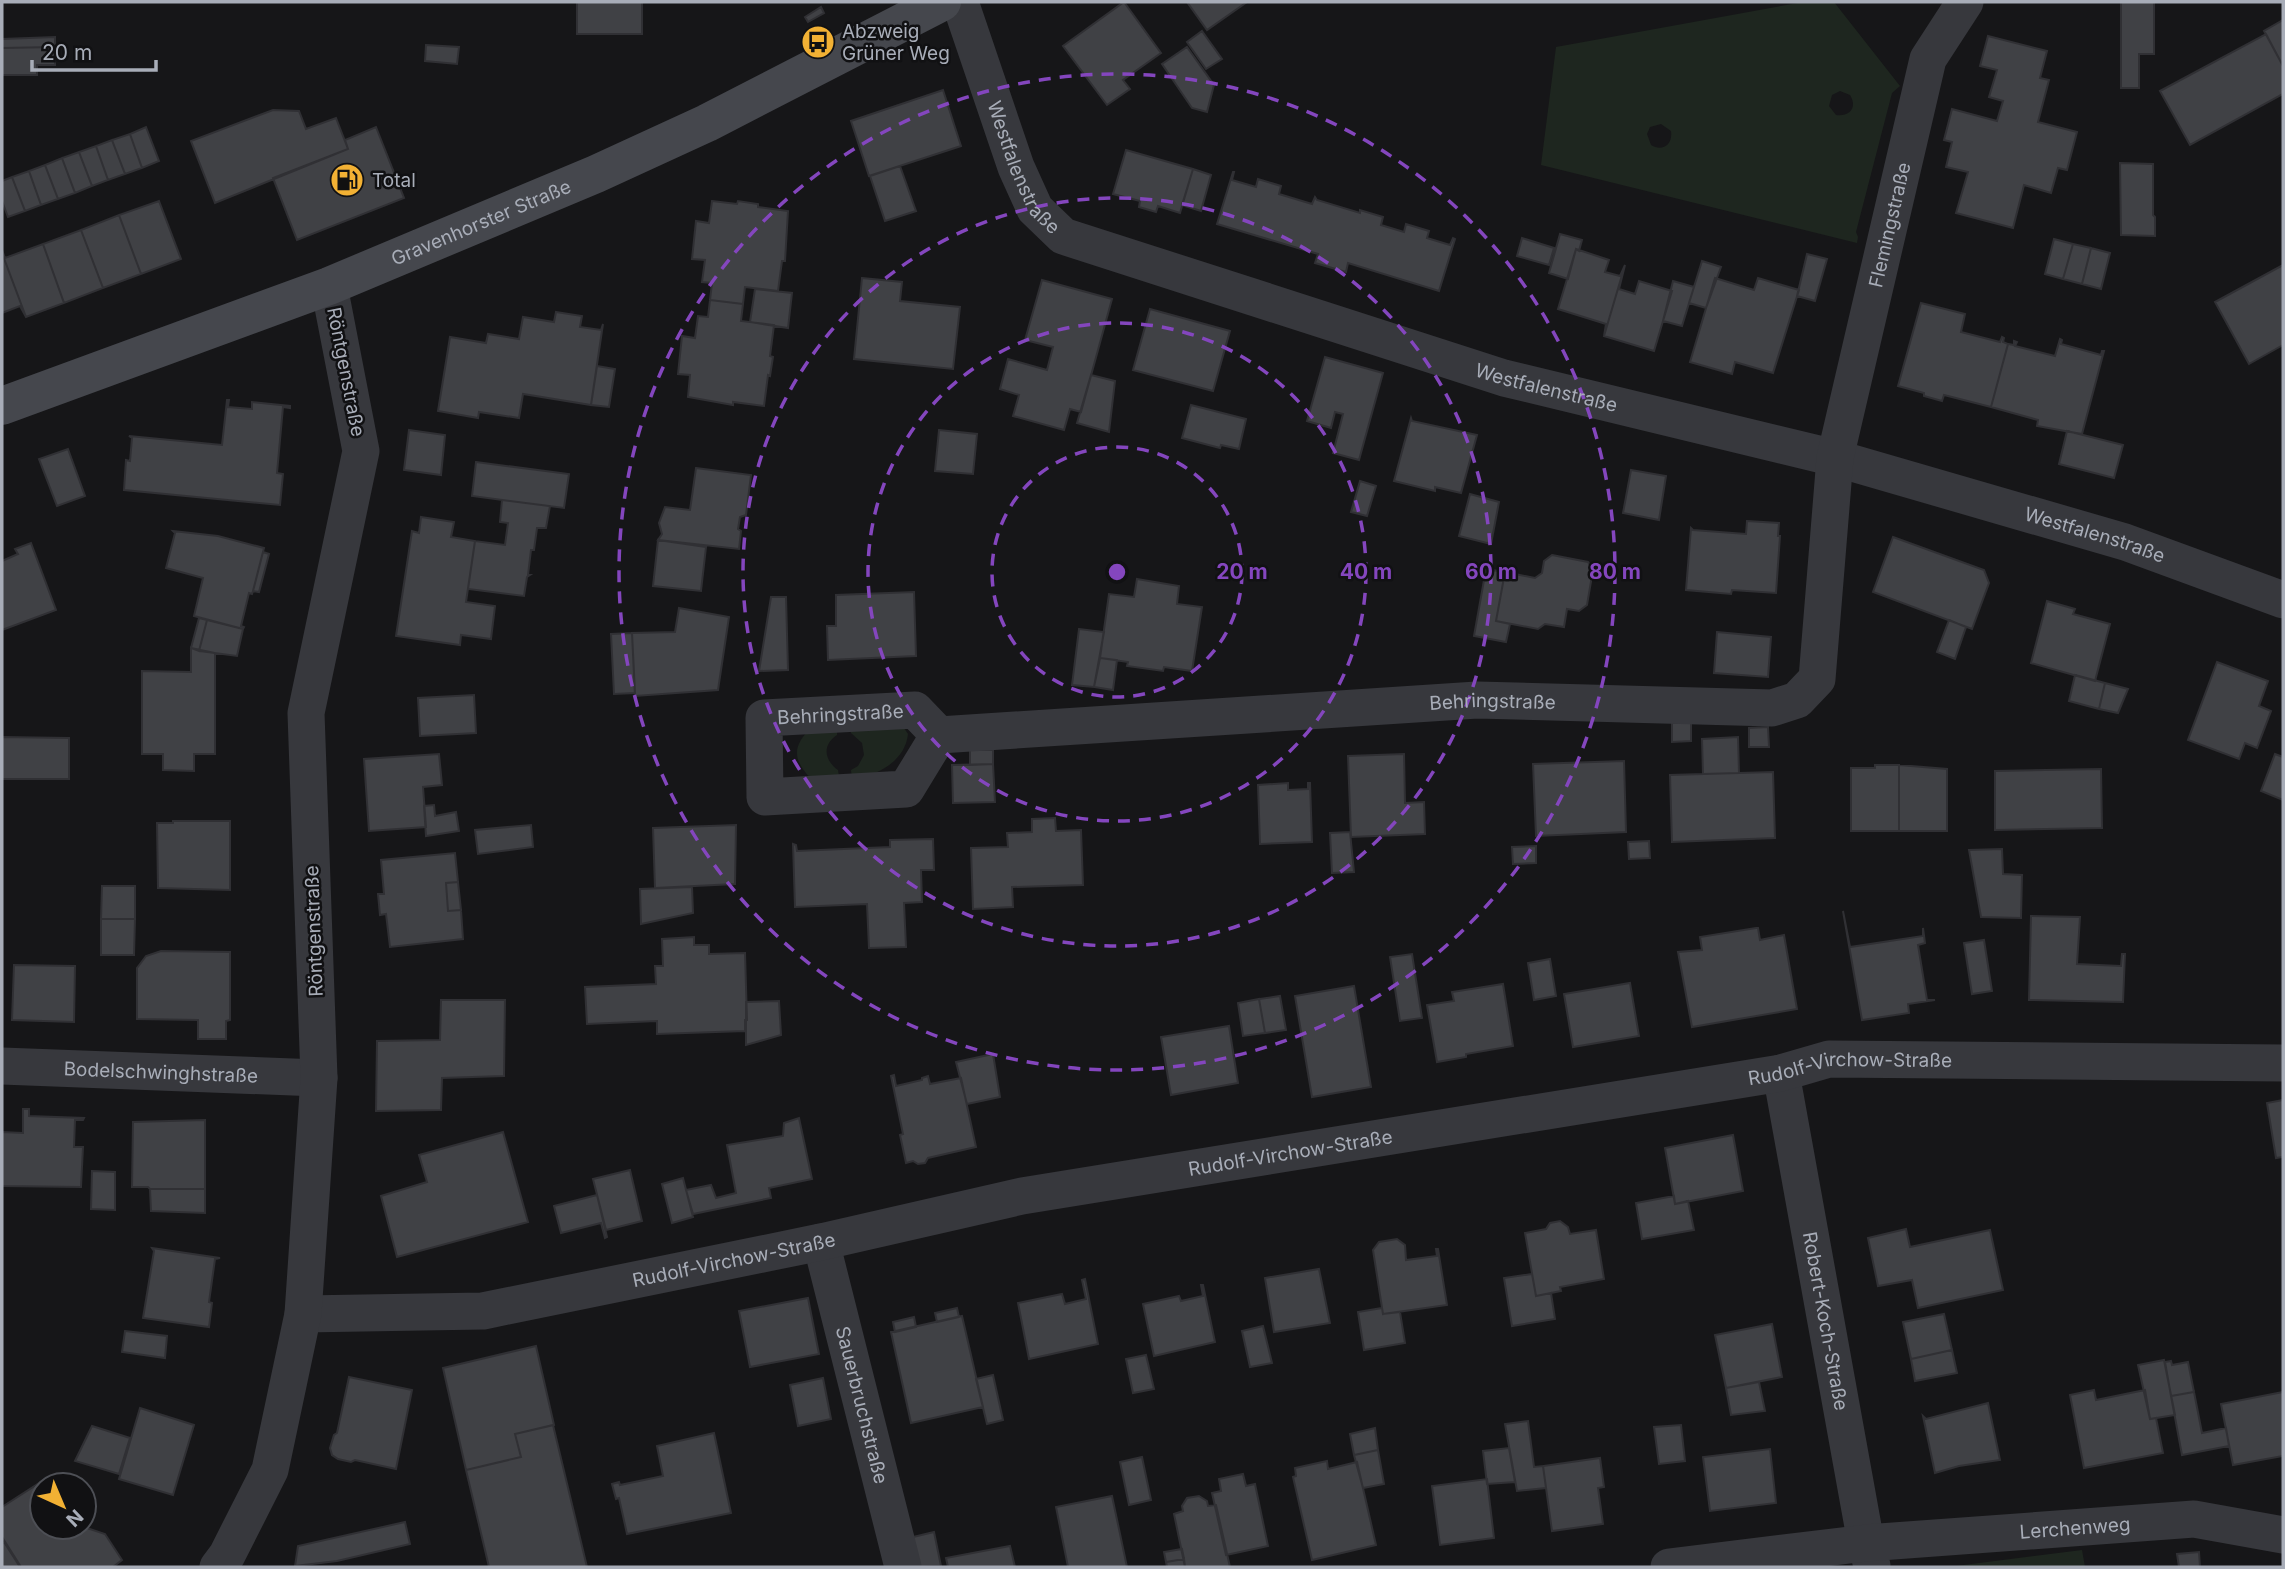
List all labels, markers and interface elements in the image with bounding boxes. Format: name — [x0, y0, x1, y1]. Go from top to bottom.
place label: Abzweig Grüner Weg — [842, 20, 950, 65]
bus stop icon: Abzweig Grüner Weg — [799, 23, 837, 61]
scale bar — [32, 28, 156, 72]
text: 20 m — [42, 40, 92, 65]
street label: Westfalenstraße — [983, 98, 1065, 239]
street label: Flemingstraße — [1864, 160, 1915, 290]
fuel station icon: Total — [328, 161, 366, 199]
place label: Total — [372, 169, 416, 192]
street label: Gravenhorster Straße — [387, 174, 574, 270]
street label: Röntgenstraße — [322, 305, 370, 439]
street label: Westfalenstraße — [1472, 358, 1620, 417]
street label: Westfalenstraße — [2022, 502, 2168, 567]
text: 20 m — [1216, 559, 1268, 584]
text: 40 m — [1340, 559, 1392, 584]
text: 60 m — [1465, 559, 1517, 584]
text: 80 m — [1589, 559, 1641, 584]
centre of rings — [1105, 560, 1129, 584]
street label: Behringstraße — [1429, 688, 1556, 715]
street label: Behringstraße — [777, 699, 904, 729]
street label: Röntgenstraße — [300, 865, 328, 997]
street label: Rudolf-Virchow-Straße — [1746, 1047, 1952, 1090]
street label: Bodelschwinghstraße — [63, 1057, 259, 1087]
street label: Rudolf-Virchow-Straße — [1187, 1125, 1394, 1180]
street label: Rudolf-Virchow-Straße — [630, 1228, 837, 1292]
street label: Robert-Koch-Straße — [1798, 1230, 1853, 1412]
street label: Sauerbruchstraße — [831, 1324, 893, 1486]
north arrow — [28, 1471, 98, 1541]
text: N — [61, 1505, 88, 1531]
street label: Lerchenweg — [2019, 1512, 2131, 1543]

